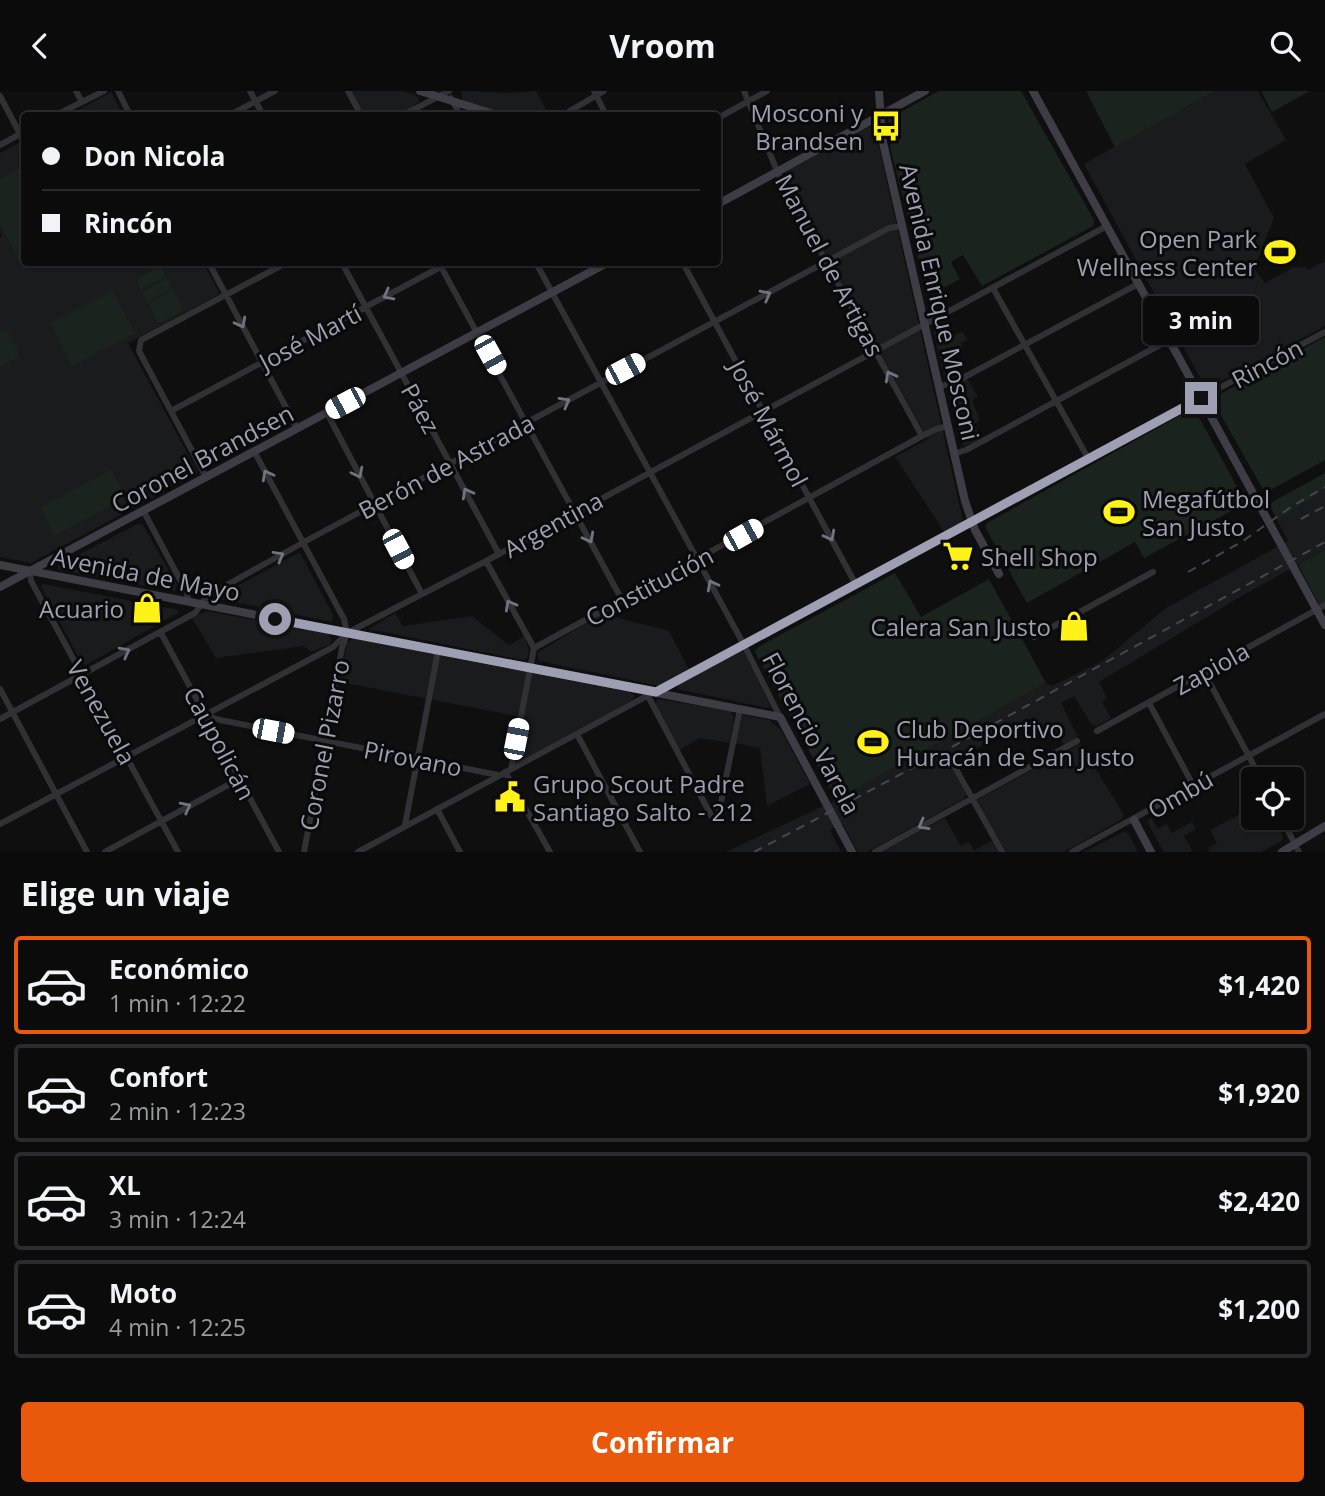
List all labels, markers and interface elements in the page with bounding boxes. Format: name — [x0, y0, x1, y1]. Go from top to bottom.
text: Vroom — [609, 24, 716, 67]
icon: back — [21, 27, 59, 65]
icon: search — [1266, 27, 1304, 65]
place label: Mosconi y Brandsen — [751, 96, 864, 157]
bus stop icon: Mosconi y Brandsen — [869, 109, 903, 143]
text: Don Nicola — [84, 138, 225, 174]
street label: Avenida Enrique Mosconi — [892, 160, 988, 444]
street label: Manuel de Artigas — [768, 168, 892, 362]
text: Rincón — [84, 205, 173, 241]
place label: Open Park Wellness Center — [1077, 222, 1257, 283]
sports icon: Open Park Wellness Center — [1263, 235, 1297, 269]
one-way arrow — [383, 286, 395, 300]
one-way arrow — [759, 289, 771, 303]
street label: José Martí — [251, 296, 368, 379]
callout: 3 min — [1143, 296, 1259, 345]
text: 3 min — [1169, 304, 1233, 336]
one-way arrow — [233, 315, 246, 328]
street label: Rincón — [1226, 331, 1308, 395]
car — [471, 332, 510, 378]
car — [602, 350, 649, 388]
street label: José Mármol — [721, 352, 816, 492]
one-way arrow — [885, 370, 898, 383]
street label: Páez — [394, 377, 448, 439]
route end — [1185, 382, 1217, 414]
car — [322, 384, 369, 422]
street label: Coronel Brandsen — [105, 396, 299, 520]
one-way arrow — [558, 397, 571, 410]
street label: Berón de Astrada — [352, 406, 540, 526]
one-way arrow — [350, 466, 363, 478]
one-way arrow — [262, 470, 276, 483]
place label: Megafútbol San Justo — [1142, 482, 1270, 543]
street label: Argentina — [497, 483, 609, 565]
one-way arrow — [461, 488, 475, 500]
sports icon: Megafútbol San Justo — [1102, 495, 1136, 529]
car — [720, 516, 767, 554]
car — [379, 526, 418, 572]
one-way arrow — [822, 529, 835, 541]
one-way arrow — [580, 531, 594, 543]
street label: Constitución — [579, 538, 719, 634]
supermarket icon: Shell Shop — [941, 539, 975, 573]
street label: Avenida de Mayo — [49, 540, 243, 608]
place label: Shell Shop — [981, 540, 1098, 573]
one-way arrow — [272, 551, 284, 564]
one-way arrow — [707, 580, 720, 592]
shop icon: Acuario — [130, 591, 164, 625]
place label: Acuario — [39, 592, 124, 625]
one-way arrow — [505, 599, 518, 612]
route start — [259, 603, 291, 635]
shop icon: Calera San Justo — [1057, 609, 1091, 643]
place label: Calera San Justo — [871, 610, 1051, 643]
street label: Zapiola — [1167, 634, 1255, 702]
one-way arrow — [118, 646, 130, 660]
street label: Florencio Varela — [755, 646, 869, 820]
street label: Venezuela — [60, 654, 144, 770]
street label: Coronel Pizarro — [291, 657, 357, 833]
street label: Caupolicán — [176, 681, 264, 805]
place label: Club Deportivo Huracán de San Justo — [896, 712, 1135, 773]
car — [502, 716, 531, 762]
car — [251, 717, 296, 745]
sports icon: Club Deportivo Huracán de San Justo — [856, 725, 890, 759]
street label: Pirovano — [361, 732, 465, 784]
street label: Ombú — [1141, 762, 1219, 826]
place label: Grupo Scout Padre Santiago Salto - 212 — [533, 767, 753, 828]
map controls — [1241, 767, 1304, 830]
button: locate — [1241, 767, 1304, 830]
public building icon: Grupo Scout Padre Santiago Salto - 212 — [493, 780, 527, 814]
one-way arrow — [179, 802, 191, 815]
one-way arrow — [918, 817, 931, 830]
text: Elige un viaje — [21, 872, 230, 915]
text: Económico — [109, 951, 249, 987]
icon: car — [25, 954, 88, 1017]
text: $1,420 — [1218, 967, 1300, 1003]
text: 1 min · 12:22 — [109, 987, 246, 1019]
text: Confort — [109, 1059, 208, 1095]
icon: car — [25, 1062, 88, 1125]
text: $1,920 — [1218, 1075, 1300, 1111]
text: 2 min · 12:23 — [109, 1095, 246, 1127]
text: XL — [109, 1167, 141, 1203]
icon: car — [25, 1170, 88, 1233]
text: $2,420 — [1218, 1183, 1300, 1219]
text: 3 min · 12:24 — [109, 1203, 246, 1235]
text: Moto — [109, 1275, 177, 1311]
icon: car — [25, 1278, 88, 1341]
text: $1,200 — [1218, 1291, 1300, 1327]
text: 4 min · 12:25 — [109, 1311, 246, 1343]
button: Confirmar — [21, 1402, 1304, 1482]

